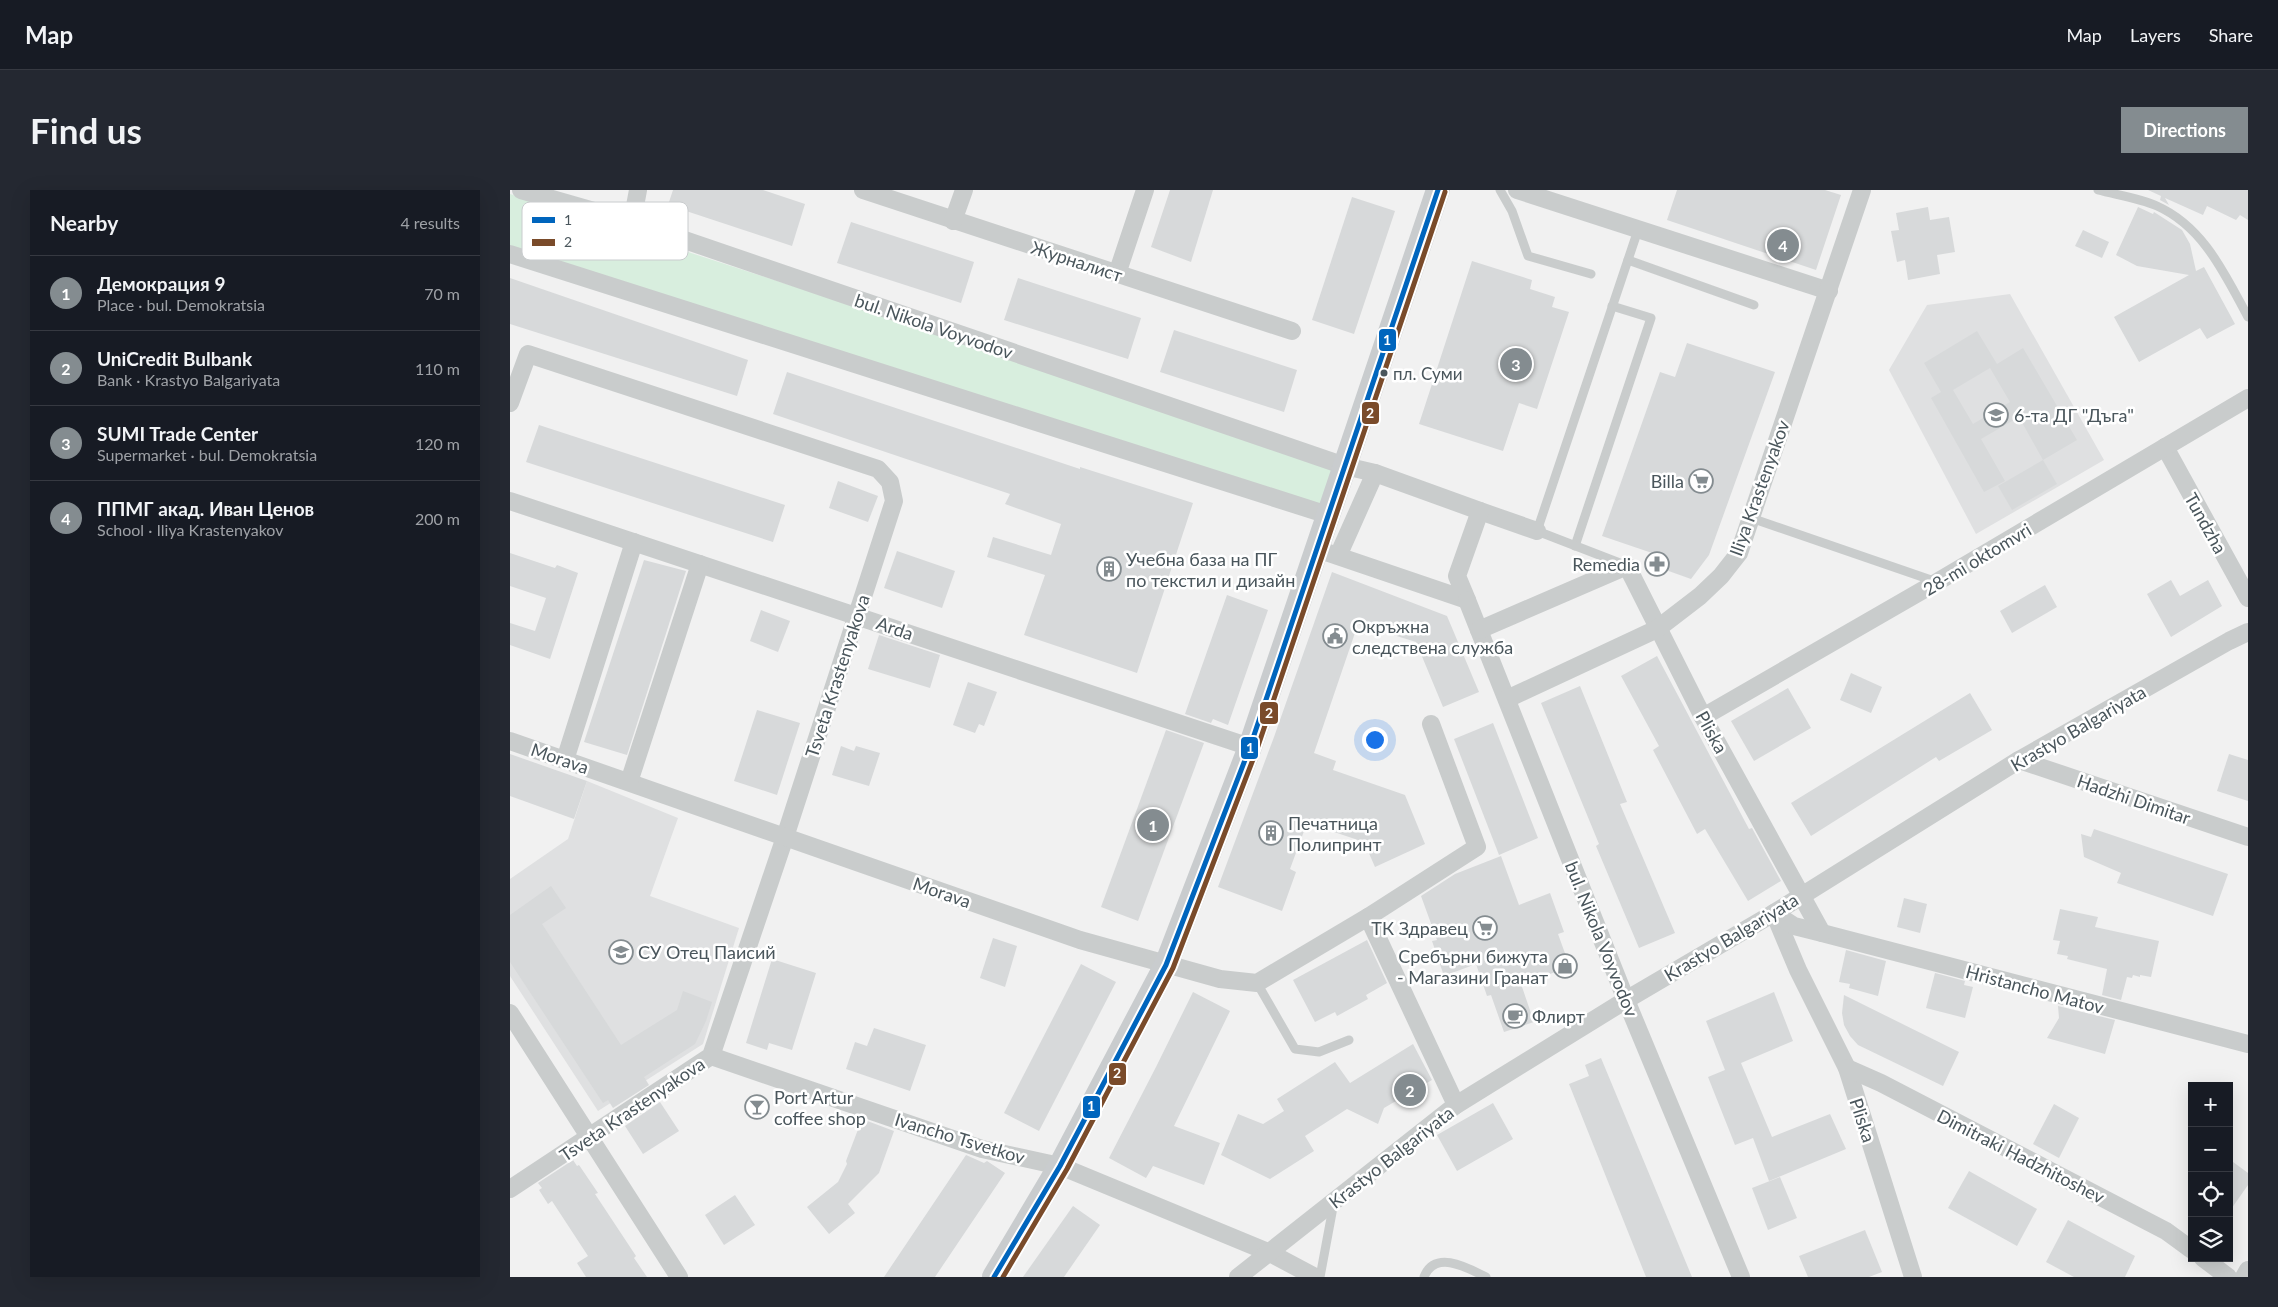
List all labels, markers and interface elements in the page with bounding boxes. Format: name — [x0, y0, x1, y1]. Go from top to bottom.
text: Map — [25, 20, 73, 49]
text: Map — [2066, 24, 2102, 46]
text: Layers — [2130, 24, 2181, 46]
text: Share — [2209, 24, 2253, 46]
button: Directions — [2121, 107, 2248, 153]
text: Find us — [30, 109, 142, 151]
legend — [522, 202, 688, 260]
text: Nearby — [50, 210, 118, 235]
text: 1 — [564, 211, 572, 228]
text: 4 results — [400, 213, 460, 232]
pin: 4 — [1767, 226, 1799, 264]
text: 2 — [564, 233, 572, 250]
street label: Журналист — [1029, 236, 1125, 286]
text: Демокрация 9 — [97, 272, 225, 295]
text: 1 — [61, 284, 71, 303]
text: 70 m — [424, 284, 460, 303]
street label: bul. Nikola Voyvodov — [852, 289, 1017, 364]
text: Place · bul. Demokratsia — [97, 295, 265, 314]
line badge: 1 — [1378, 328, 1397, 352]
text: 1 — [1383, 331, 1391, 348]
pin: 3 — [1500, 345, 1532, 383]
text: UniCredit Bulbank — [97, 347, 252, 370]
text: 2 — [61, 359, 71, 378]
text: 110 m — [415, 359, 460, 378]
place label: пл. Суми — [1393, 363, 1463, 384]
marker: пл. Суми — [1379, 368, 1389, 378]
text: Bank · Krastyo Balgariyata — [97, 370, 280, 389]
line badge: 2 — [1361, 401, 1380, 425]
school or university icon: 6-та ДГ "Дъга" — [1983, 402, 2009, 428]
text: 2 — [1366, 404, 1374, 421]
place label: 6-та ДГ "Дъга" — [2014, 404, 2134, 426]
street label: Iliya Krastenyakov — [1724, 416, 1794, 559]
text: SUMI Trade Center — [97, 422, 258, 445]
text: 3 — [61, 434, 71, 453]
text: 120 m — [415, 434, 460, 453]
text: Supermarket · bul. Demokratsia — [97, 445, 317, 464]
supermarket icon: Billa — [1688, 468, 1714, 494]
place label: Billa — [1651, 470, 1684, 492]
street label: Tundzha — [2180, 489, 2232, 557]
text: ППМГ акад. Иван Ценов — [97, 497, 314, 520]
text: 4 — [61, 509, 71, 528]
text: 200 m — [415, 509, 460, 528]
street label: 28-mi oktomvri — [1919, 518, 2035, 600]
text: School · Iliya Krastenyakov — [97, 520, 283, 539]
place label: Учебна база на ПГ по текстил и дизайн — [1126, 548, 1295, 591]
pharmacy icon: Remedia — [1644, 551, 1670, 577]
place label: Remedia — [1572, 553, 1640, 575]
building icon: Учебна база на ПГ по текстил и дизайн — [1096, 556, 1122, 582]
street label: Tsveta Krastenyakova — [800, 592, 874, 760]
street label: Arda — [874, 612, 916, 644]
place label: Окръжна следствена служба — [1352, 615, 1513, 658]
public building icon: Окръжна следствена служба — [1322, 623, 1348, 649]
street label: Krastyo Balgariyata — [2006, 680, 2150, 776]
line badge: 2 — [1259, 701, 1279, 725]
text: 2 — [1265, 704, 1273, 721]
street label: Pliska — [1691, 707, 1733, 757]
your location — [1362, 727, 1388, 753]
line badge: 1 — [1240, 736, 1259, 760]
street label: Morava — [528, 738, 592, 778]
text: 1 — [1246, 739, 1254, 756]
street label: Hadzhi Dimitar — [2074, 769, 2194, 829]
pin: 1 — [1137, 806, 1169, 844]
place label: Печатница Полипринт — [1288, 812, 1382, 855]
building icon: Печатница Полипринт — [1258, 820, 1284, 846]
street label: bul. Nikola Voyvodov — [1561, 858, 1644, 1021]
street label: Morava — [910, 872, 974, 912]
street label: Krastyo Balgariyata — [1660, 888, 1802, 986]
supermarket icon: ТК Здравец — [1472, 915, 1498, 941]
place label: ТК Здравец — [1371, 917, 1468, 939]
school or university icon: СУ Отец Паисий — [608, 939, 634, 965]
place label: СУ Отец Паисий — [638, 941, 776, 963]
place label: Сребърни бижута - Магазини Гранат — [1397, 945, 1548, 988]
shop icon: Сребърни бижута - Магазини Гранат — [1552, 953, 1578, 979]
street label: Hristancho Matov — [1964, 960, 2107, 1018]
cafe icon: Флирт — [1502, 1003, 1528, 1029]
place label: Флирт — [1532, 1005, 1585, 1027]
street label: Tsveta Krastenyakova — [555, 1052, 709, 1166]
line badge: 2 — [1108, 1062, 1127, 1086]
text: 2 — [1113, 1064, 1121, 1081]
pin: 2 — [1394, 1071, 1426, 1109]
map controls — [2188, 1082, 2233, 1262]
button: + — [2188, 1082, 2233, 1127]
place label: Port Artur coffee shop — [774, 1086, 866, 1129]
bar icon: Port Artur coffee shop — [744, 1094, 770, 1120]
line badge: 1 — [1082, 1095, 1101, 1119]
street label: Pliska — [1846, 1095, 1880, 1145]
text: 1 — [1087, 1097, 1095, 1114]
street label: Krastyo Balgariyata — [1324, 1101, 1458, 1213]
street label: Dimitraki Hadzhitoshev — [1934, 1104, 2109, 1208]
street label: Ivancho Tsvetkov — [892, 1108, 1028, 1168]
button: − — [2188, 1127, 2233, 1172]
button: locate — [2188, 1172, 2233, 1217]
button: layers — [2188, 1217, 2233, 1262]

